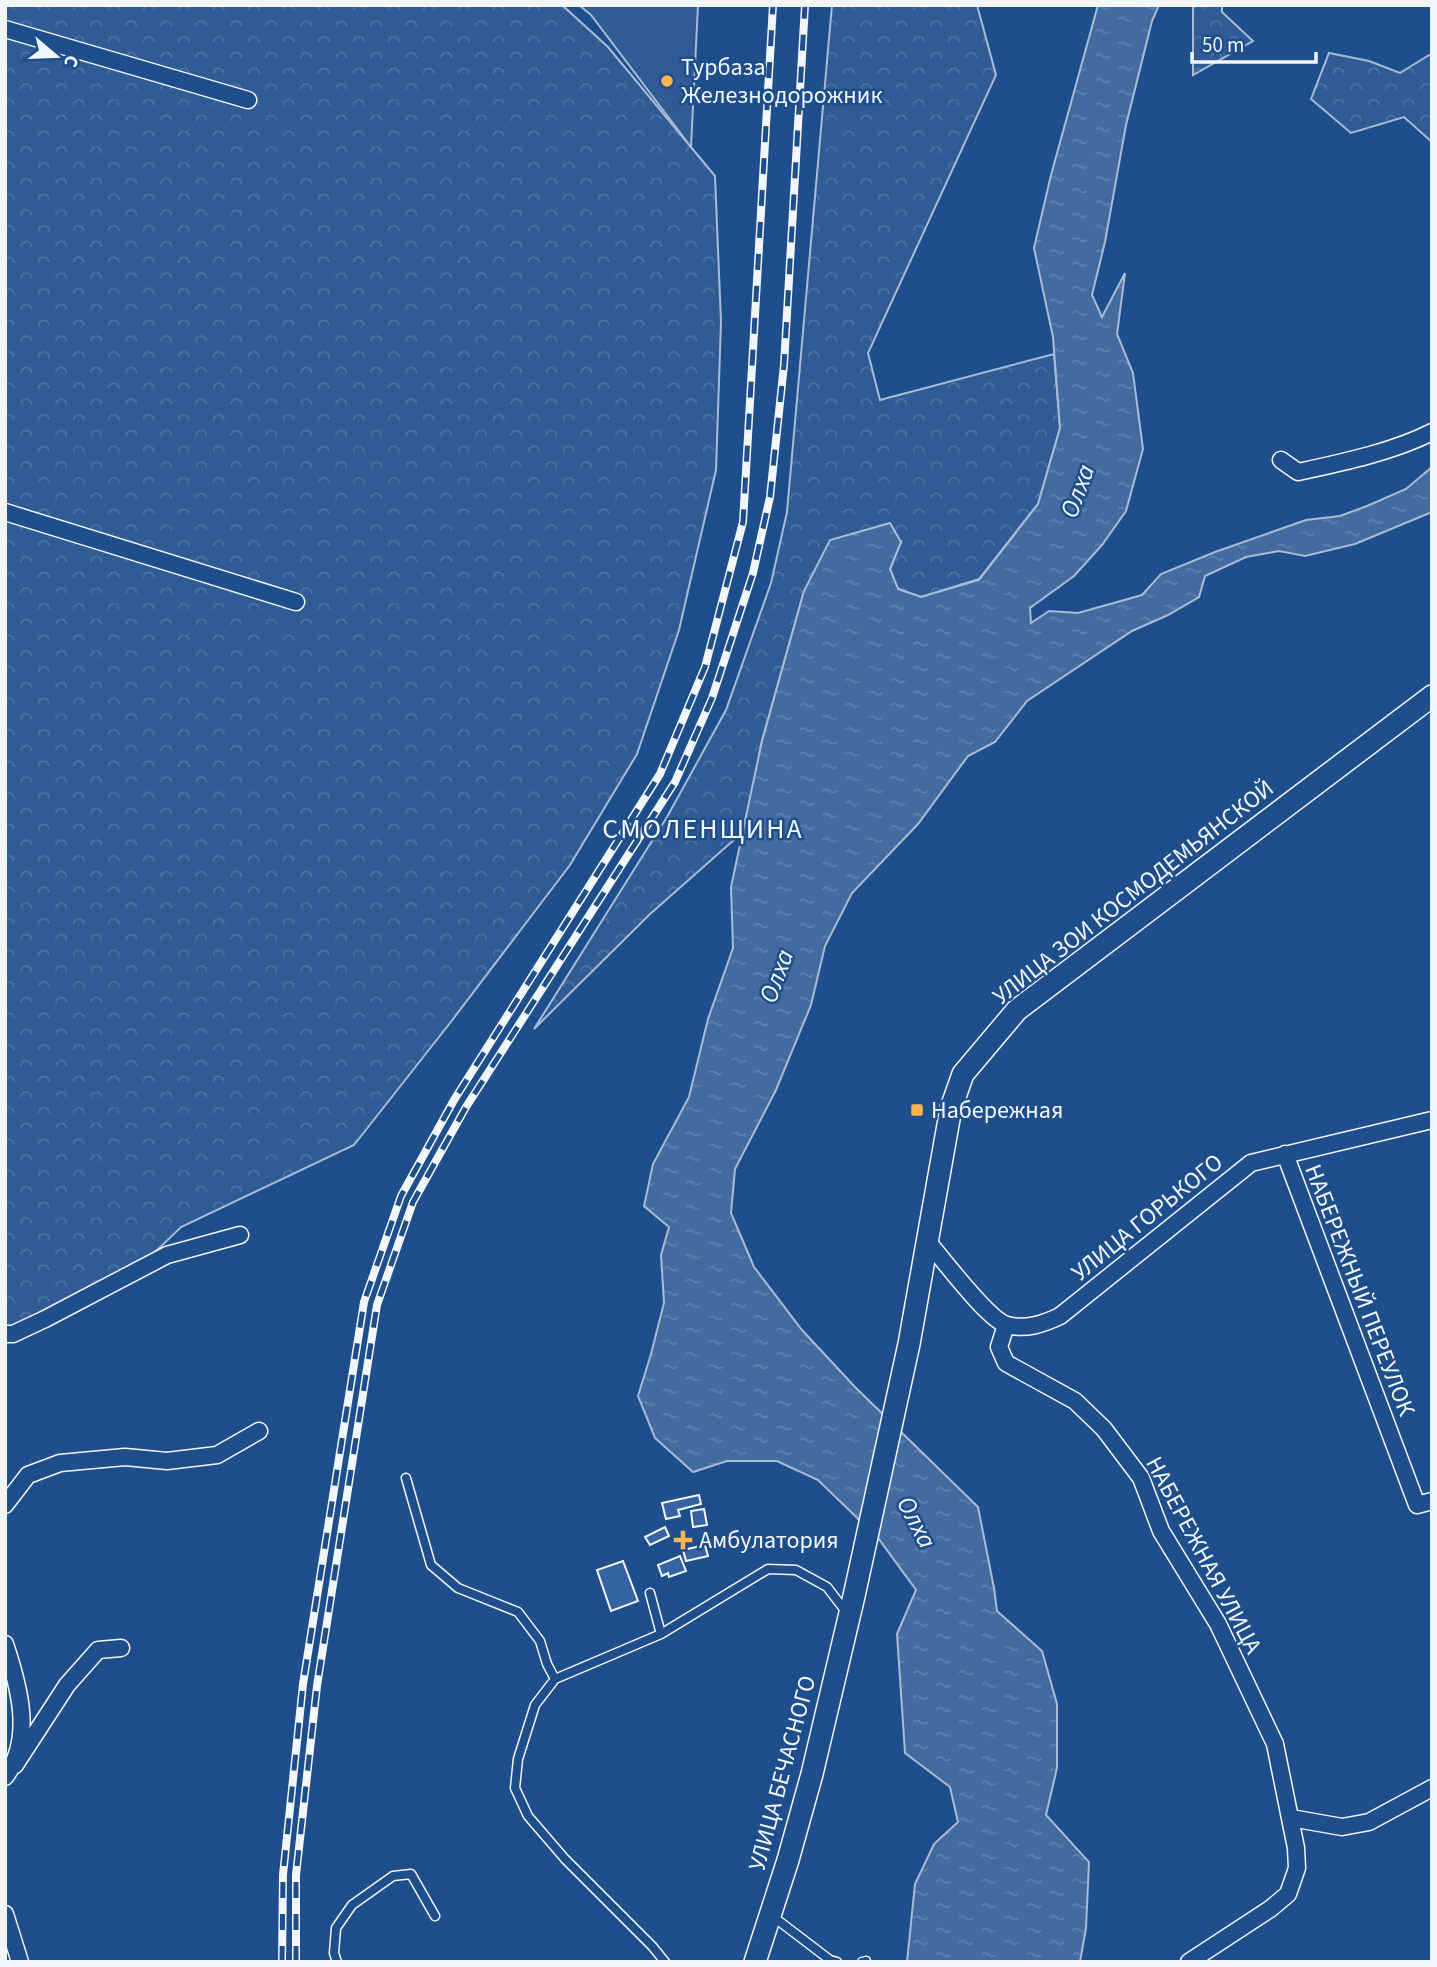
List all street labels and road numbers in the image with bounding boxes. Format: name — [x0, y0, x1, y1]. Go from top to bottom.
street label: УЛИЦА ЗОИ КОСМОДЕМЬЯНСКОЙ — [985, 771, 1281, 1013]
street label: УЛИЦА ГОРЬКОГО — [1064, 1145, 1231, 1290]
street label: НАБЕРЕЖНЫЙ ПЕРЕУЛОК — [1295, 1159, 1424, 1421]
street label: НАБЕРЕЖНАЯ УЛИЦА — [1137, 1450, 1270, 1660]
street label: УЛИЦА БЕЧАСНОГО — [740, 1672, 825, 1875]

